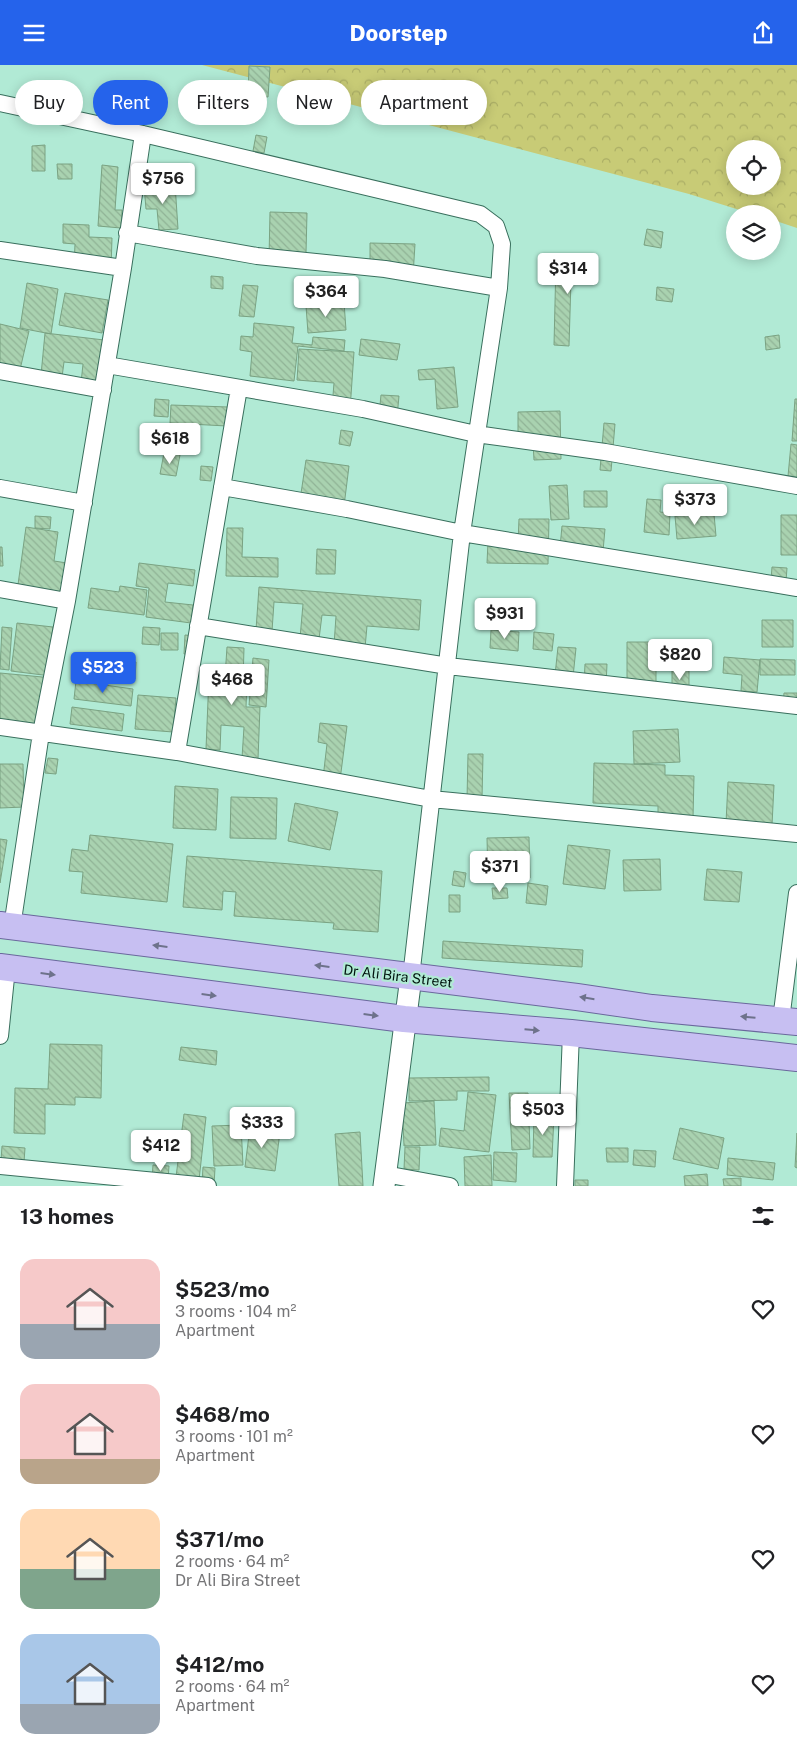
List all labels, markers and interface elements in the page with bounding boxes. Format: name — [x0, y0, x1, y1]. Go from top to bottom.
icon: menu — [20, 19, 48, 47]
icon: share — [749, 19, 777, 47]
text: Doorstep — [349, 20, 448, 46]
chip: Buy — [15, 80, 83, 125]
chip: Rent — [93, 80, 168, 125]
chip: Filters — [178, 80, 267, 125]
chip: New — [277, 80, 351, 125]
chip: Apartment — [361, 80, 487, 125]
map controls — [726, 140, 781, 260]
button: locate — [726, 140, 781, 195]
pin: $756 — [133, 163, 193, 205]
text: $756 — [142, 169, 184, 188]
button: layers — [726, 205, 781, 260]
pin: $314 — [538, 253, 598, 295]
text: $314 — [549, 259, 587, 278]
pin: $364 — [296, 275, 356, 318]
text: $364 — [305, 282, 347, 301]
pin: $618 — [140, 423, 200, 465]
text: $618 — [150, 429, 190, 448]
pin: $373 — [665, 483, 725, 526]
text: $373 — [674, 490, 716, 509]
pin: $931 — [475, 597, 535, 640]
text: $931 — [486, 604, 524, 623]
pin: $820 — [650, 639, 710, 681]
text: $820 — [659, 645, 701, 664]
pin: $523 — [73, 651, 133, 694]
text: $523 — [82, 658, 124, 677]
pin: $468 — [202, 663, 262, 706]
text: $468 — [211, 670, 253, 689]
pin: $371 — [470, 851, 530, 893]
text: $371 — [481, 857, 519, 876]
one-way arrow — [152, 942, 168, 950]
street label: Dr Ali Bira Street — [343, 961, 453, 991]
one-way arrow — [313, 962, 329, 970]
one-way arrow — [41, 970, 57, 978]
one-way arrow — [202, 991, 218, 999]
one-way arrow — [579, 994, 595, 1002]
one-way arrow — [363, 1011, 379, 1019]
one-way arrow — [740, 1013, 756, 1021]
one-way arrow — [525, 1026, 541, 1034]
pin: $503 — [513, 1093, 573, 1136]
text: $503 — [522, 1100, 564, 1119]
pin: $333 — [232, 1107, 292, 1149]
text: $333 — [241, 1113, 283, 1132]
pin: $412 — [131, 1129, 191, 1172]
text: $412 — [142, 1136, 180, 1155]
icon: filters — [749, 1202, 777, 1230]
text: 13 homes — [20, 1204, 114, 1229]
text: $523/mo — [175, 1277, 270, 1302]
icon: home — [60, 1279, 120, 1339]
icon: heart — [749, 1295, 777, 1323]
text: 3 rooms · 104 m² — [175, 1302, 296, 1321]
text: Apartment — [175, 1321, 255, 1340]
text: $468/mo — [175, 1402, 270, 1427]
icon: home — [60, 1404, 120, 1464]
icon: heart — [749, 1420, 777, 1448]
text: 3 rooms · 101 m² — [175, 1427, 293, 1446]
text: Apartment — [175, 1446, 255, 1465]
text: $371/mo — [175, 1527, 264, 1552]
icon: home — [60, 1529, 120, 1589]
icon: heart — [749, 1545, 777, 1573]
text: 2 rooms · 64 m² — [175, 1552, 289, 1571]
text: Dr Ali Bira Street — [175, 1571, 300, 1590]
text: $412/mo — [175, 1652, 264, 1677]
icon: home — [60, 1654, 120, 1714]
icon: heart — [749, 1670, 777, 1698]
text: 2 rooms · 64 m² — [175, 1677, 289, 1696]
text: Apartment — [175, 1696, 255, 1715]

